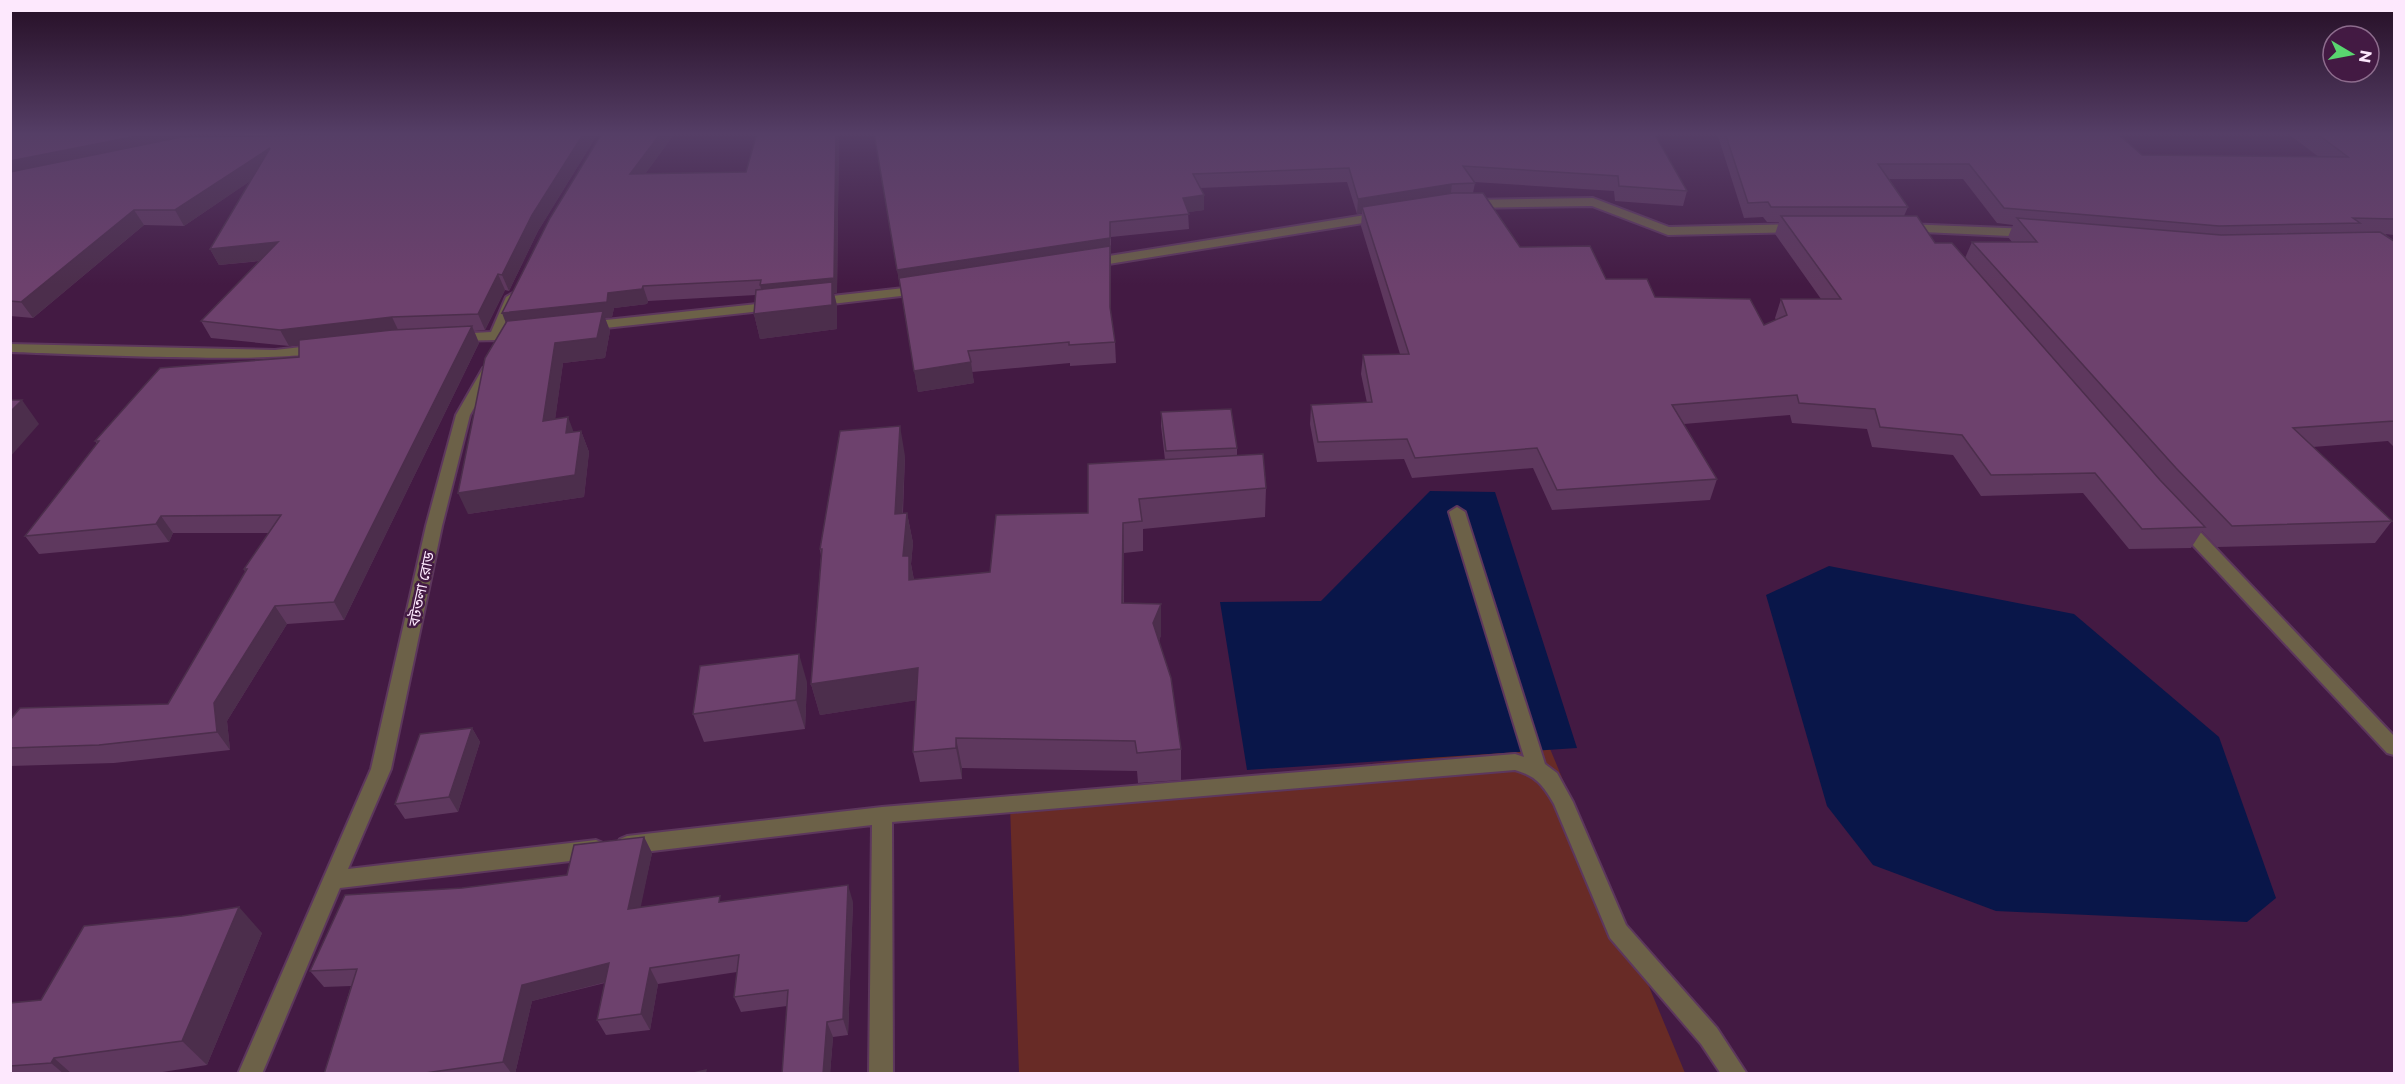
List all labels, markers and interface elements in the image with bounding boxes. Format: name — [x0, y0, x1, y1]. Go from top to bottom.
north arrow — [2321, 24, 2381, 84]
text: N — [2355, 48, 2376, 65]
street label: বটতলা রোড — [404, 550, 438, 629]

